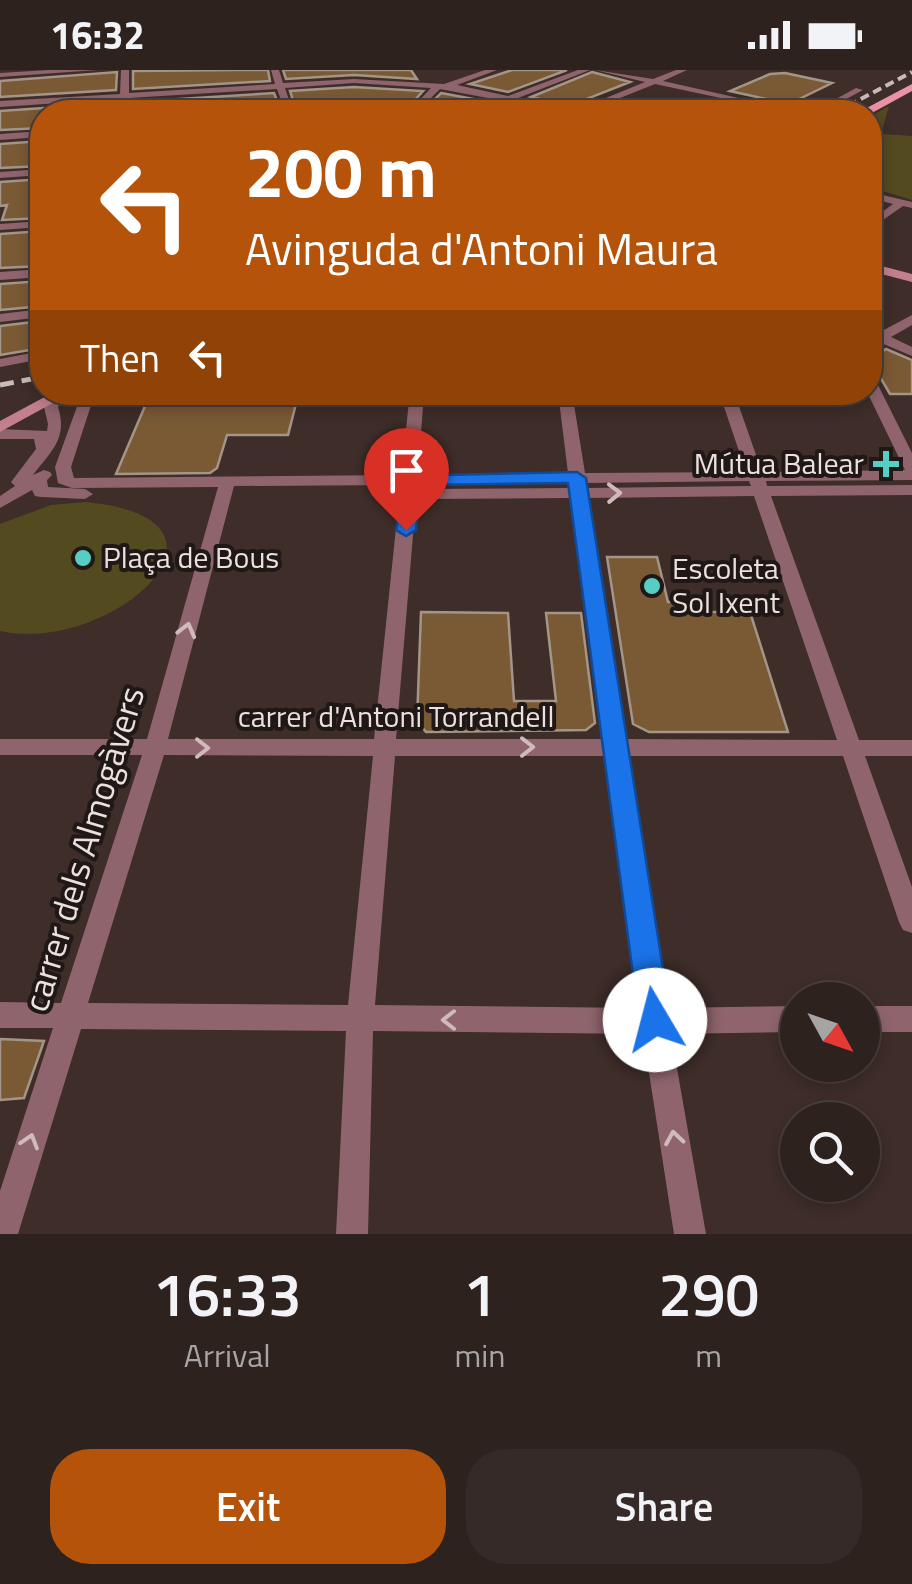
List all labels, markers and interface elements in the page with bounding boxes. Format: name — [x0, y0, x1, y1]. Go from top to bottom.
text: 16:32 — [50, 6, 145, 64]
text: 200 m — [245, 118, 437, 224]
icon: left — [80, 140, 210, 270]
text: Avinguda d'Antoni Maura — [245, 214, 718, 282]
text: Then — [80, 329, 160, 387]
icon: left — [180, 330, 235, 385]
pin — [364, 428, 449, 531]
place label: Mútua Balear — [694, 440, 864, 486]
icon: arrive — [379, 443, 434, 498]
marker: Mútua Balear — [873, 451, 899, 477]
one-way arrow — [607, 483, 623, 504]
place label: Plaça de Bous — [103, 534, 279, 580]
place label: Escoleta Sol Ixent — [672, 545, 780, 625]
marker: Plaça de Bous — [72, 547, 94, 569]
marker: Escoleta Sol Ixent — [641, 575, 663, 597]
one-way arrow — [176, 621, 197, 639]
street label: carrer dels Almogàvers — [8, 680, 158, 1018]
street label: carrer d'Antoni Torrandell — [238, 693, 554, 739]
one-way arrow — [520, 736, 536, 757]
one-way arrow — [196, 737, 211, 759]
position arrow — [603, 968, 707, 1072]
north arrow — [780, 982, 880, 1082]
map controls — [780, 982, 880, 1202]
one-way arrow — [440, 1009, 456, 1031]
button: search — [780, 1102, 880, 1202]
one-way arrow — [664, 1129, 685, 1146]
one-way arrow — [19, 1133, 39, 1150]
text: 16:33 — [153, 1248, 302, 1339]
text: 1 — [463, 1248, 497, 1339]
text: 290 — [658, 1248, 759, 1339]
text: Arrival — [184, 1331, 271, 1379]
text: min — [454, 1331, 505, 1379]
text: m — [695, 1331, 722, 1379]
button: Exit — [50, 1449, 446, 1564]
button: Share — [466, 1449, 862, 1564]

